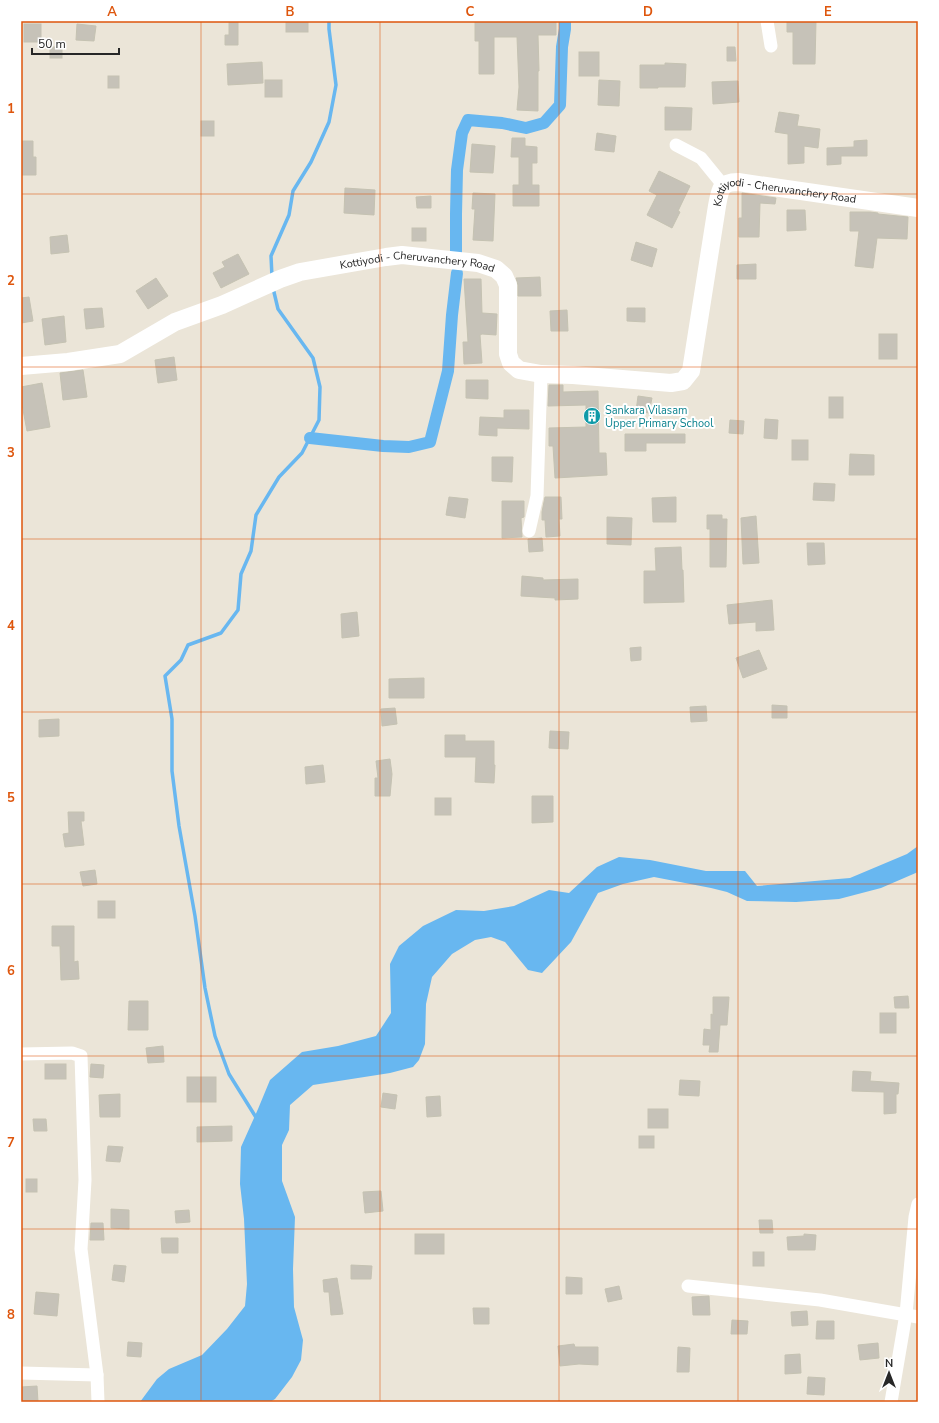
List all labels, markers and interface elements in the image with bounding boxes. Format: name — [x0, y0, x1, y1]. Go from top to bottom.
text: A — [107, 3, 117, 21]
text: B — [286, 3, 295, 21]
text: C — [466, 3, 475, 21]
text: D — [643, 3, 653, 21]
text: E — [824, 3, 832, 21]
scale bar — [32, 30, 119, 56]
text: 50 m — [38, 36, 66, 52]
text: 1 — [7, 100, 15, 118]
street label: Kottiyodi - Cheruvanchery Road — [710, 174, 857, 208]
street label: Kottiyodi - Cheruvanchery Road — [339, 247, 497, 276]
text: 2 — [7, 272, 15, 290]
place label: Sankara Vilasam Upper Primary School — [605, 403, 714, 431]
building icon: Sankara Vilasam Upper Primary School — [582, 406, 602, 426]
text: 3 — [7, 444, 15, 462]
text: 4 — [7, 617, 15, 635]
text: 5 — [7, 789, 15, 807]
text: 6 — [7, 962, 15, 980]
text: 7 — [7, 1134, 15, 1152]
text: 8 — [7, 1306, 15, 1324]
north arrow — [869, 1353, 909, 1393]
text: N — [885, 1356, 893, 1371]

